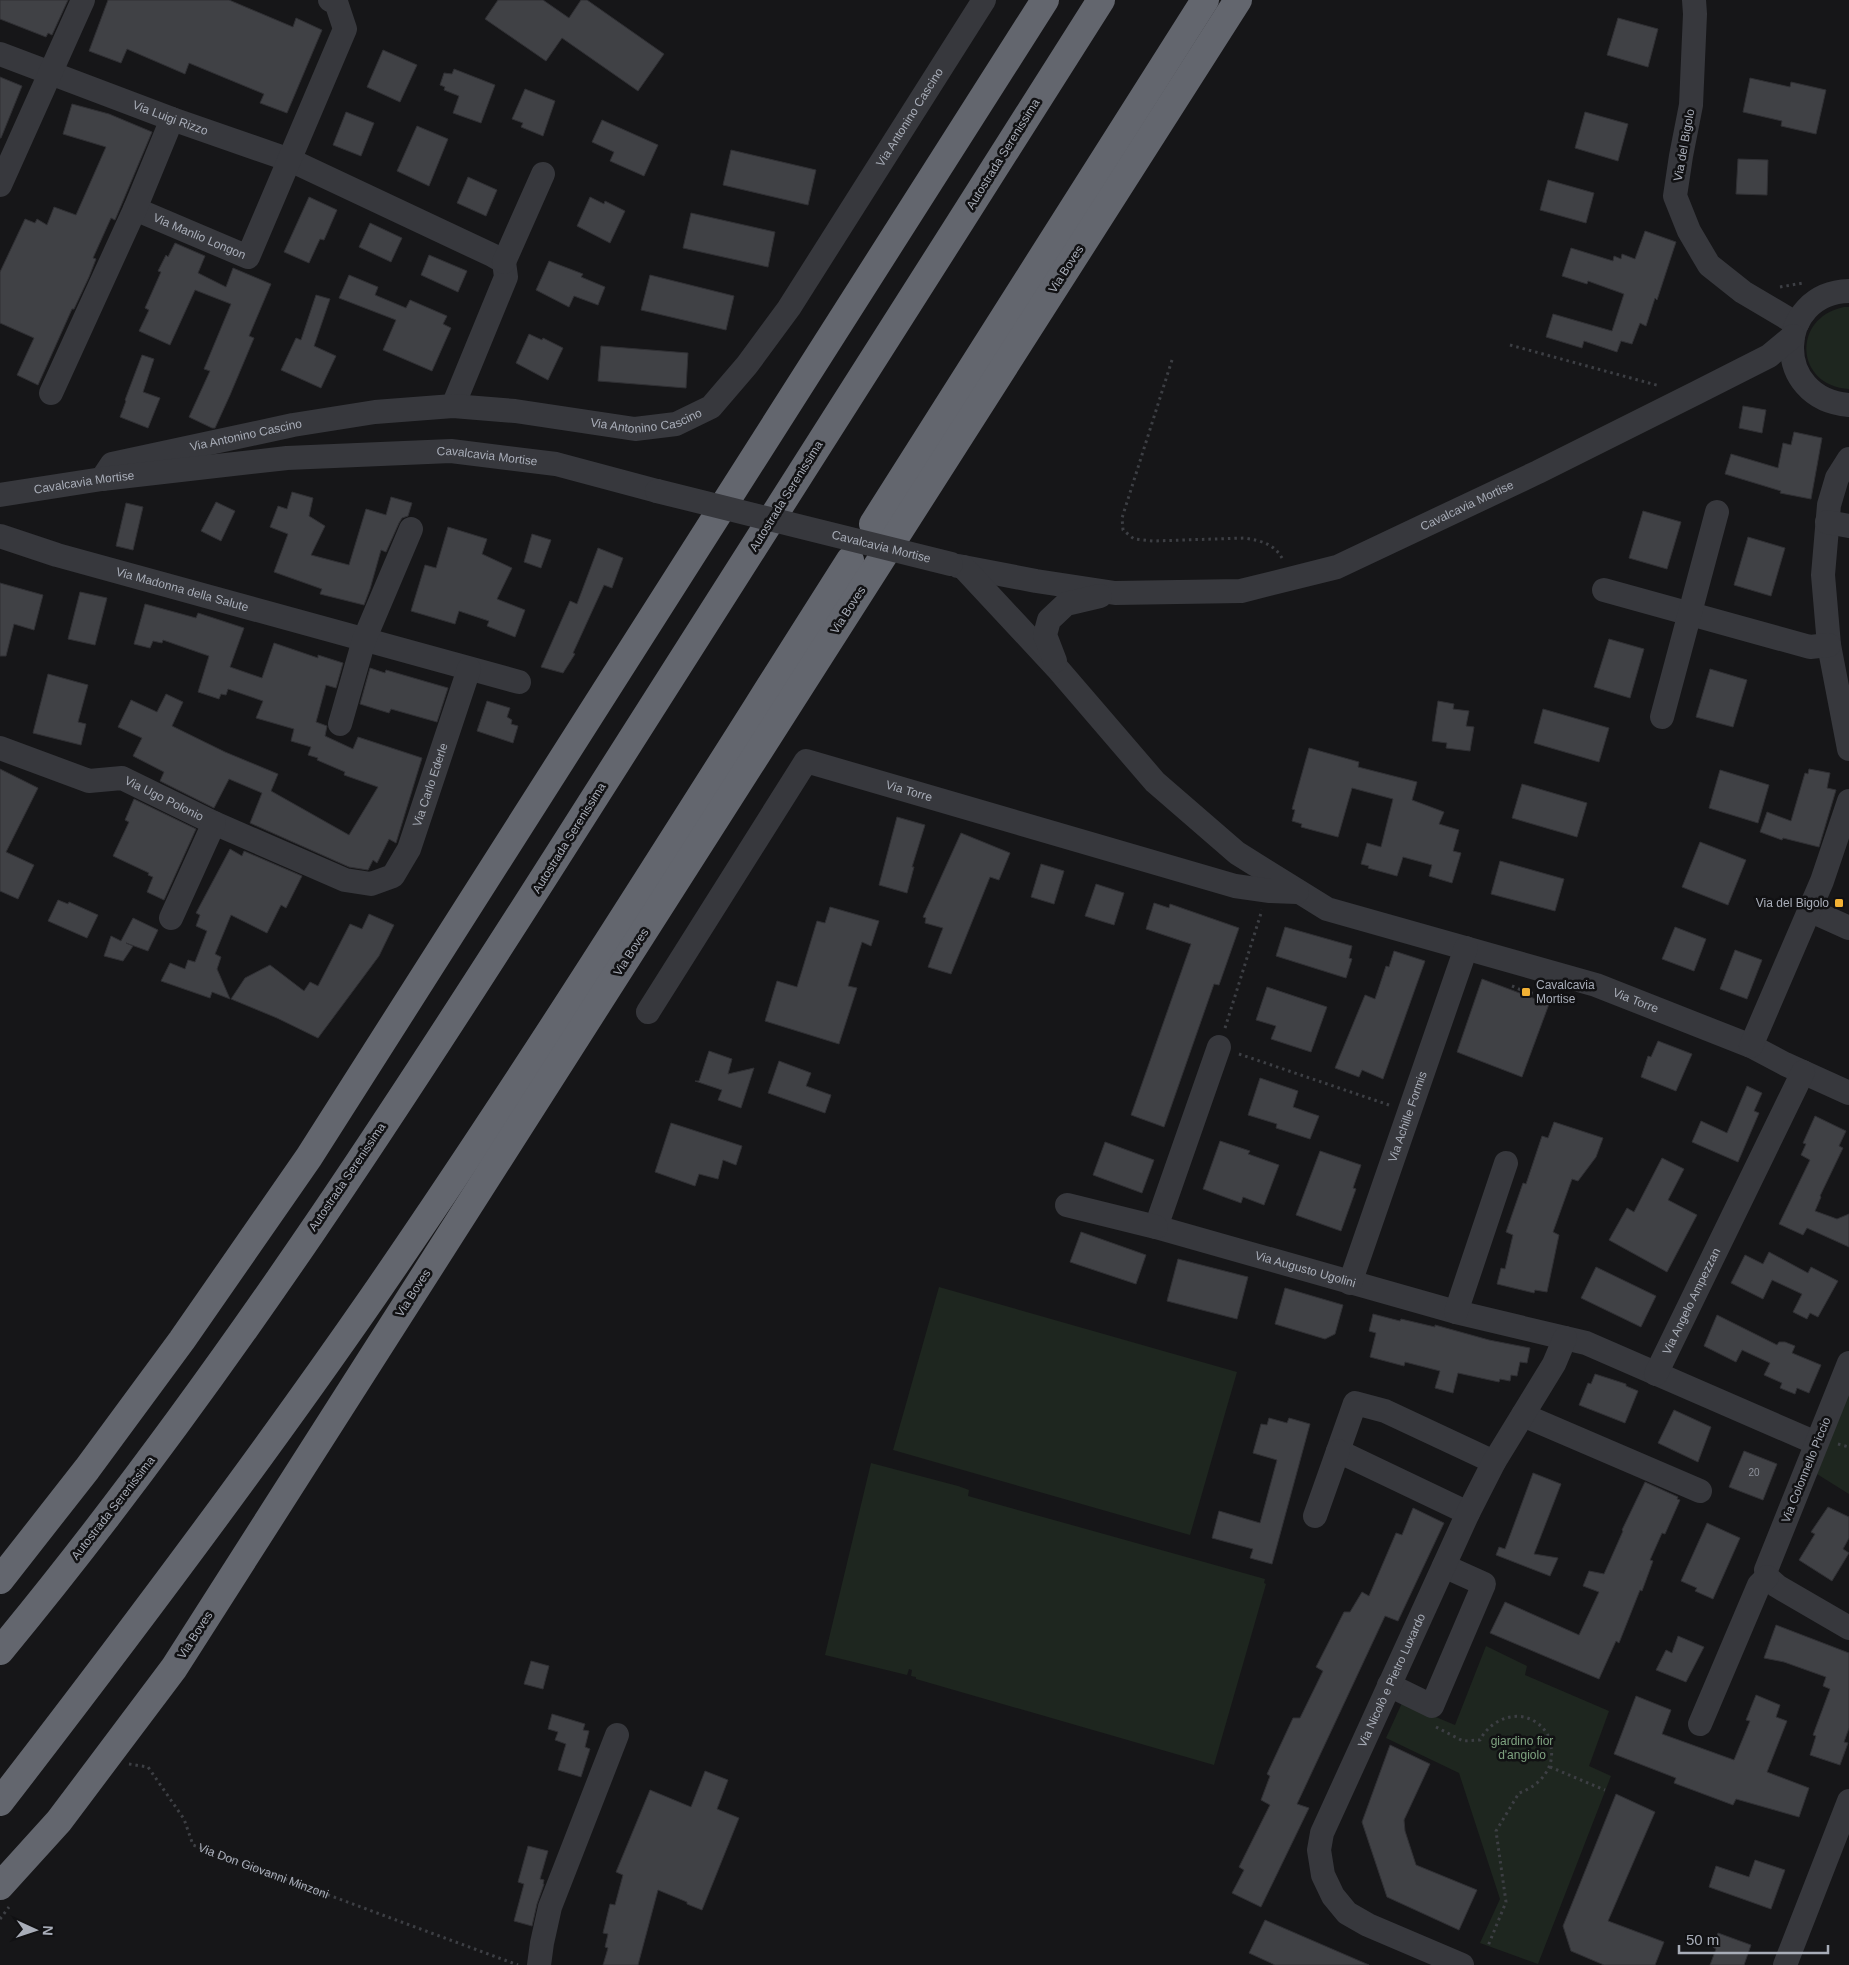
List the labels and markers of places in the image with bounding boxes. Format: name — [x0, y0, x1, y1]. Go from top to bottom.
place label: Via del Bigolo — [1756, 896, 1829, 910]
marker: Via del Bigolo — [1833, 897, 1845, 909]
place label: Cavalcavia Mortise — [1536, 978, 1595, 1006]
marker: Cavalcavia Mortise — [1520, 986, 1532, 998]

